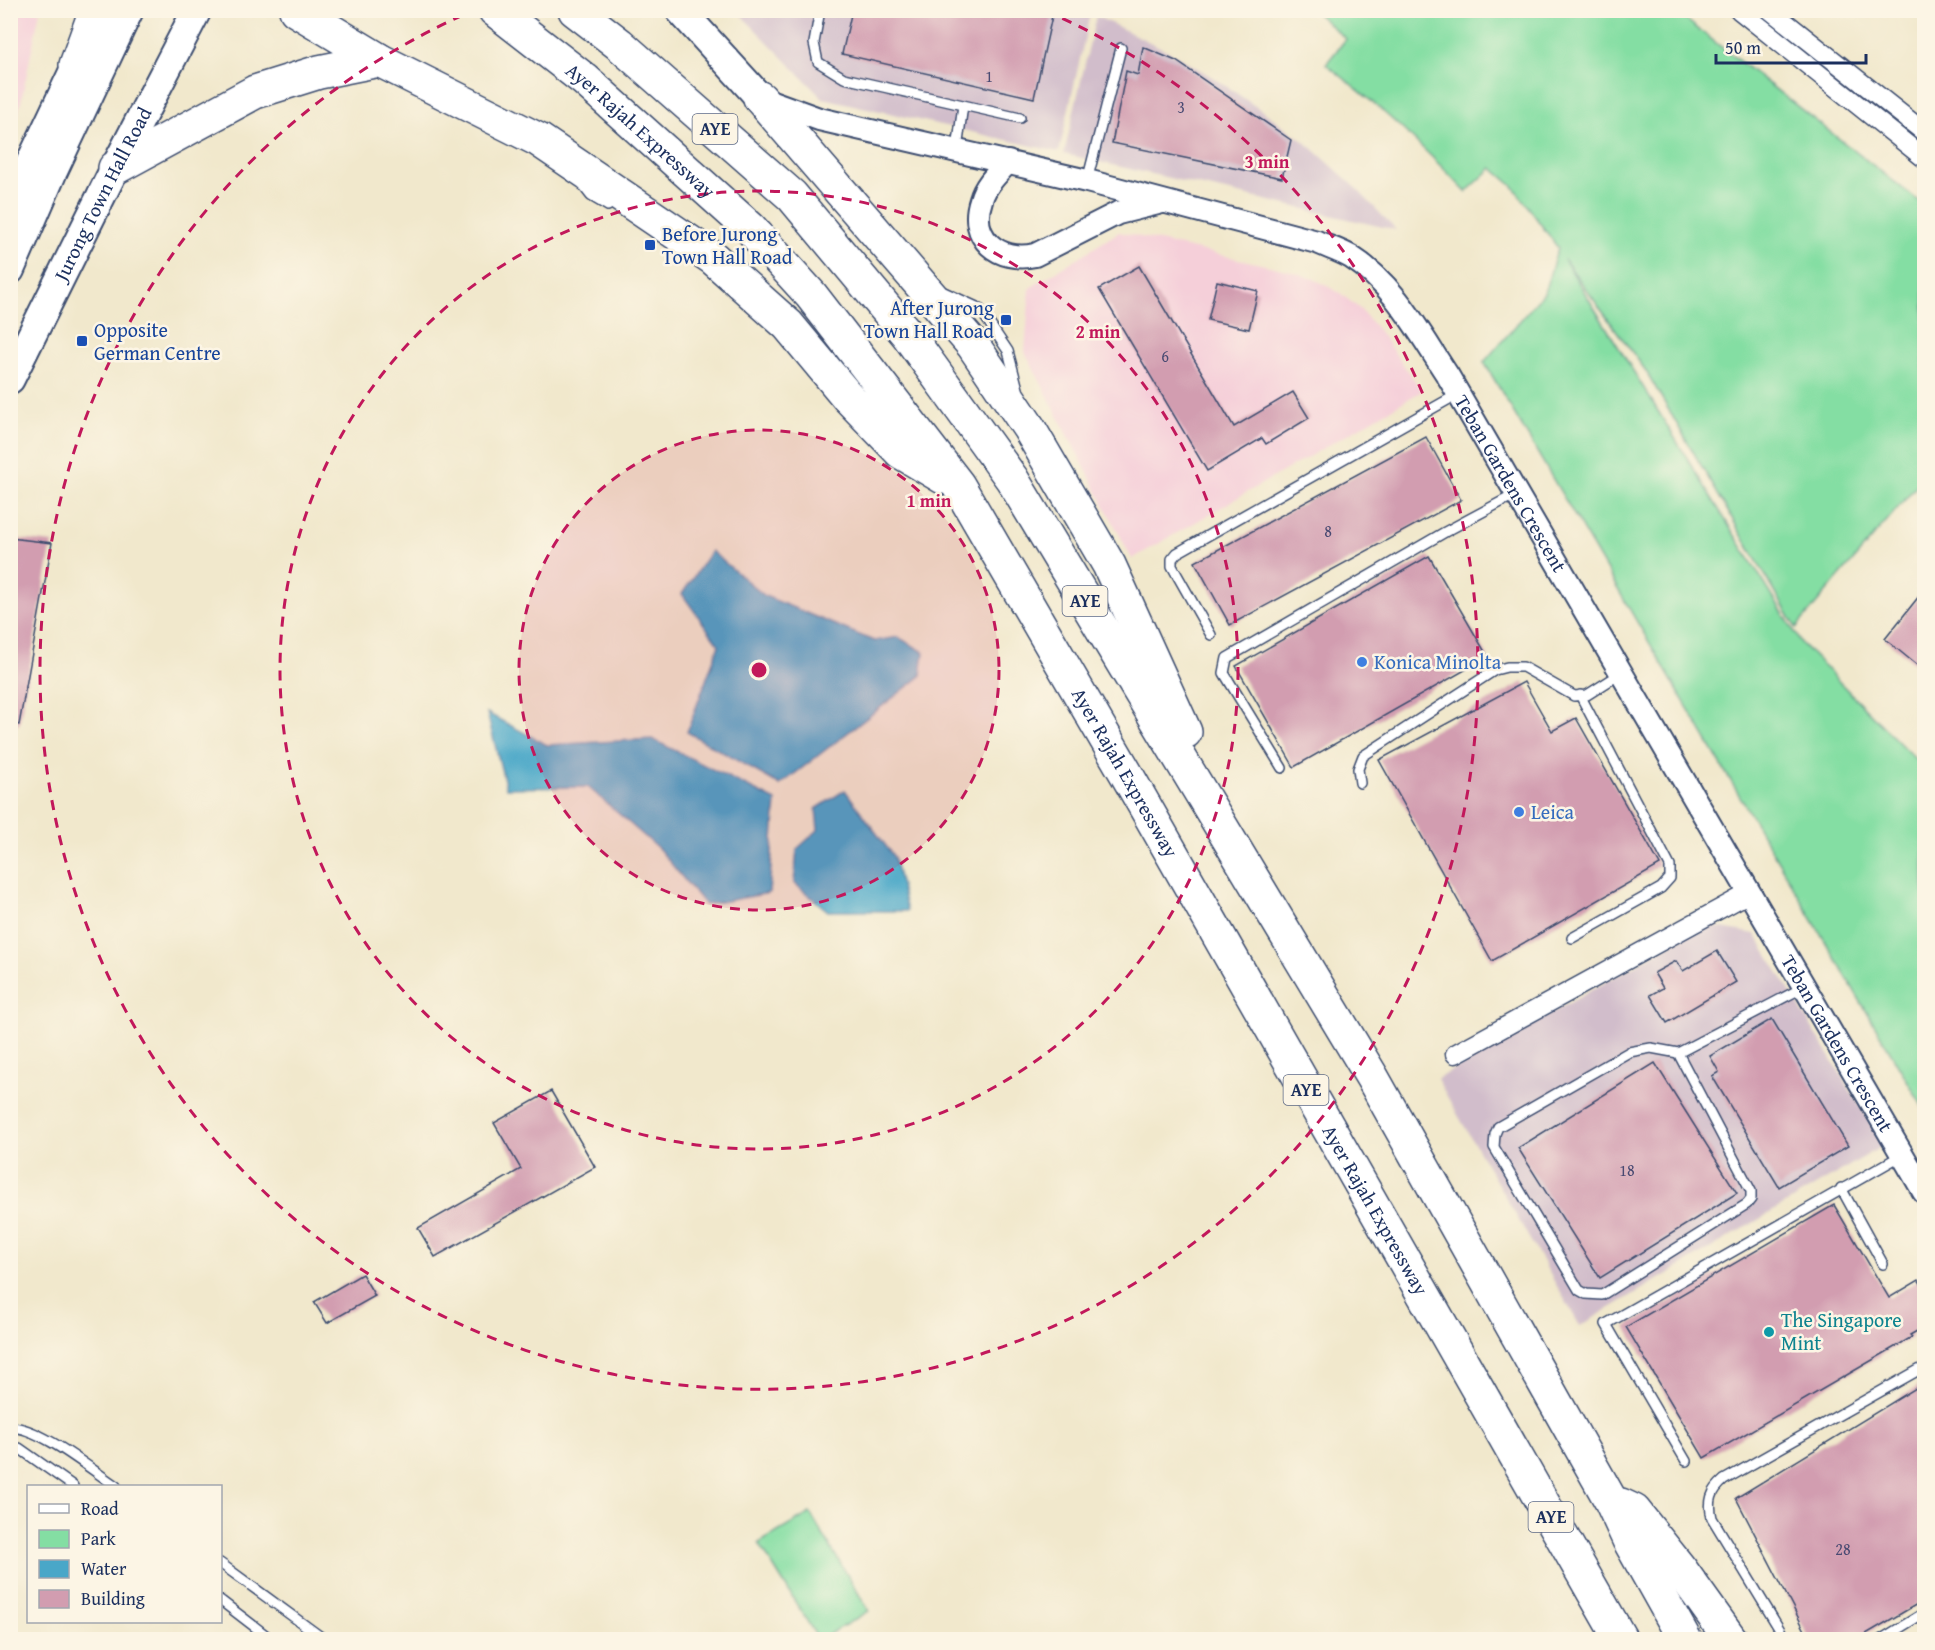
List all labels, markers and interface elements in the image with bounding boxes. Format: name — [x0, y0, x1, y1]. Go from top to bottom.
scale bar — [1716, 27, 1866, 65]
text: 50 m — [1725, 34, 1761, 61]
street label: Ayer Rajah Expressway — [560, 55, 722, 205]
house number: 1 — [985, 64, 993, 88]
house number: 3 — [1177, 95, 1185, 119]
street label: Jurong Town Hall Road — [45, 101, 158, 288]
road number: AYE — [692, 114, 738, 144]
text: 3 min — [1245, 148, 1290, 175]
place label: Before Jurong Town Hall Road — [662, 219, 793, 271]
marker: Before Jurong Town Hall Road — [643, 238, 657, 252]
place label: After Jurong Town Hall Road — [864, 293, 994, 345]
marker: After Jurong Town Hall Road — [999, 313, 1013, 327]
place label: Opposite German Centre — [94, 315, 221, 367]
text: 2 min — [1076, 318, 1121, 345]
marker: Opposite German Centre — [75, 334, 89, 348]
house number: 6 — [1161, 344, 1169, 368]
street label: Teban Gardens Crescent — [1448, 389, 1574, 577]
text: 1 min — [907, 487, 952, 514]
house number: 8 — [1324, 519, 1332, 543]
road number: AYE — [1062, 586, 1108, 616]
place label: Konica Minolta — [1374, 647, 1502, 676]
marker: Konica Minolta — [1355, 655, 1369, 669]
centre of rings — [749, 660, 769, 680]
street label: Ayer Rajah Expressway — [1065, 682, 1186, 863]
place label: Leica — [1531, 797, 1575, 826]
marker: Leica — [1512, 805, 1526, 819]
street label: Teban Gardens Crescent — [1774, 949, 1901, 1137]
road number: AYE — [1284, 1075, 1328, 1105]
street label: Ayer Rajah Expressway — [1316, 1119, 1436, 1300]
house number: 18 — [1619, 1158, 1635, 1182]
place label: The Singapore Mint — [1781, 1305, 1902, 1357]
marker: The Singapore Mint — [1762, 1325, 1776, 1339]
legend — [27, 1485, 222, 1623]
text: Road — [81, 1495, 119, 1522]
road number: AYE — [1528, 1502, 1574, 1532]
text: Park — [81, 1525, 117, 1552]
house number: 28 — [1835, 1537, 1851, 1561]
text: Water — [81, 1555, 127, 1582]
text: Building — [81, 1585, 145, 1612]

